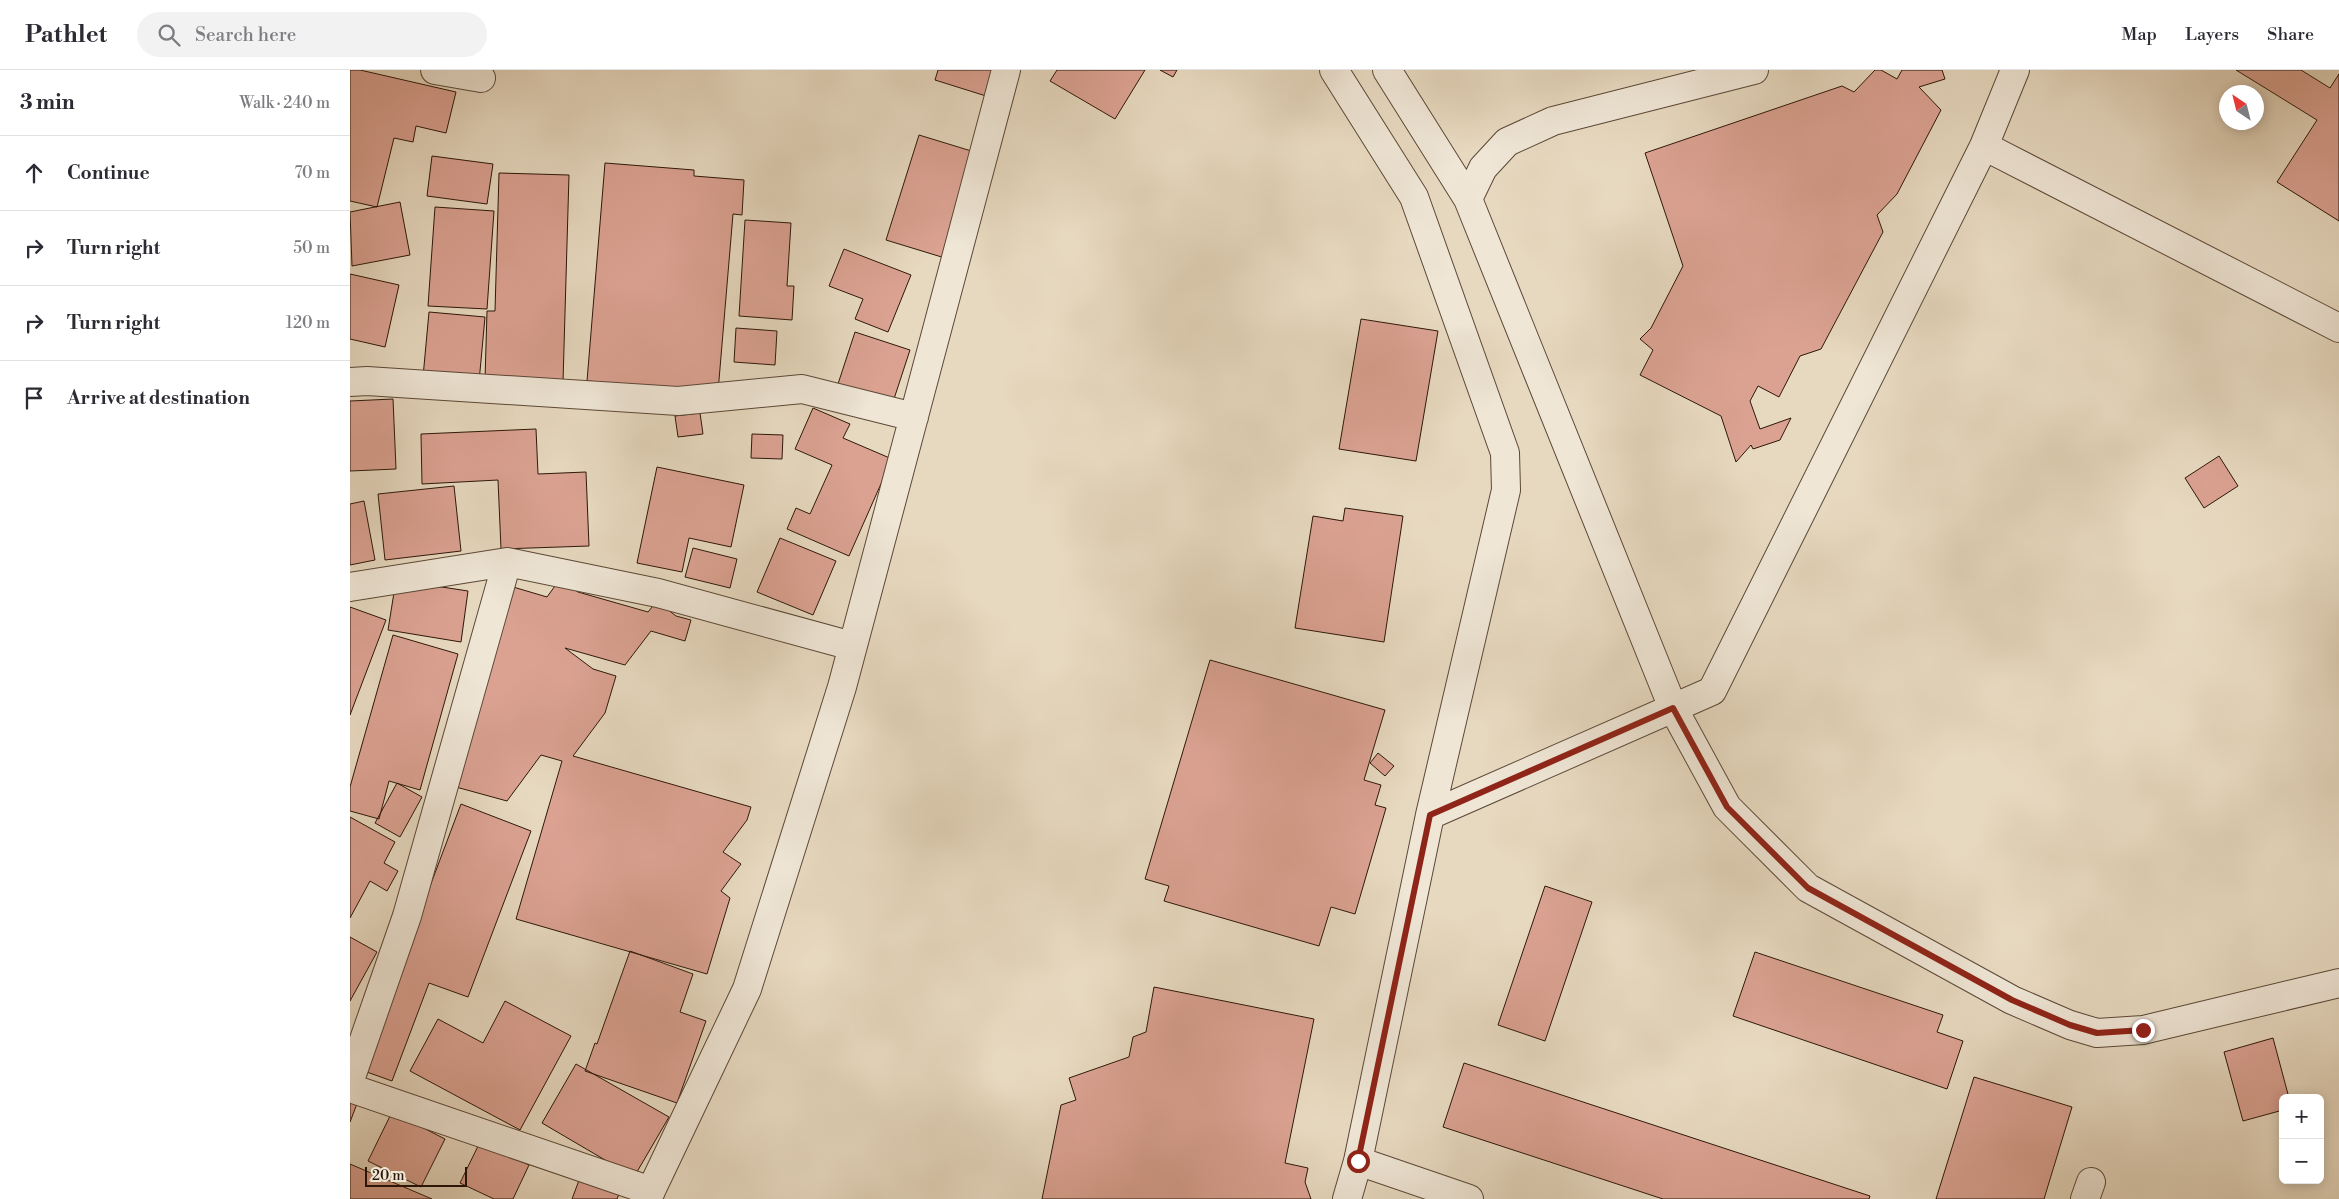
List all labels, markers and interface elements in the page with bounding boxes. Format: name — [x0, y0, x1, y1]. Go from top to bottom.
search box — [137, 12, 487, 57]
text: Pathlet — [25, 20, 107, 50]
icon: search — [155, 21, 183, 49]
text: Search here — [195, 23, 296, 47]
text: Map — [2122, 23, 2157, 46]
text: Layers — [2185, 23, 2239, 46]
text: Share — [2267, 23, 2314, 46]
north arrow — [2219, 85, 2264, 130]
text: 3 min — [20, 90, 75, 116]
text: Walk · 240 m — [239, 93, 330, 113]
icon: ahead — [20, 159, 48, 187]
text: Continue — [67, 161, 150, 185]
text: 70 m — [294, 163, 330, 183]
icon: right — [20, 234, 48, 262]
text: Turn right — [67, 236, 160, 260]
text: 50 m — [293, 238, 330, 258]
icon: right — [20, 309, 48, 337]
text: Turn right — [67, 311, 160, 335]
text: 120 m — [286, 313, 330, 333]
icon: arrive — [20, 384, 48, 412]
text: Arrive at destination — [67, 386, 250, 410]
route end — [2132, 1019, 2155, 1042]
map controls — [2279, 1094, 2324, 1184]
button: + — [2279, 1094, 2324, 1139]
button: − — [2279, 1139, 2324, 1184]
route start — [1347, 1150, 1370, 1173]
scale bar — [365, 1164, 468, 1187]
text: 20 m — [372, 1167, 404, 1185]

